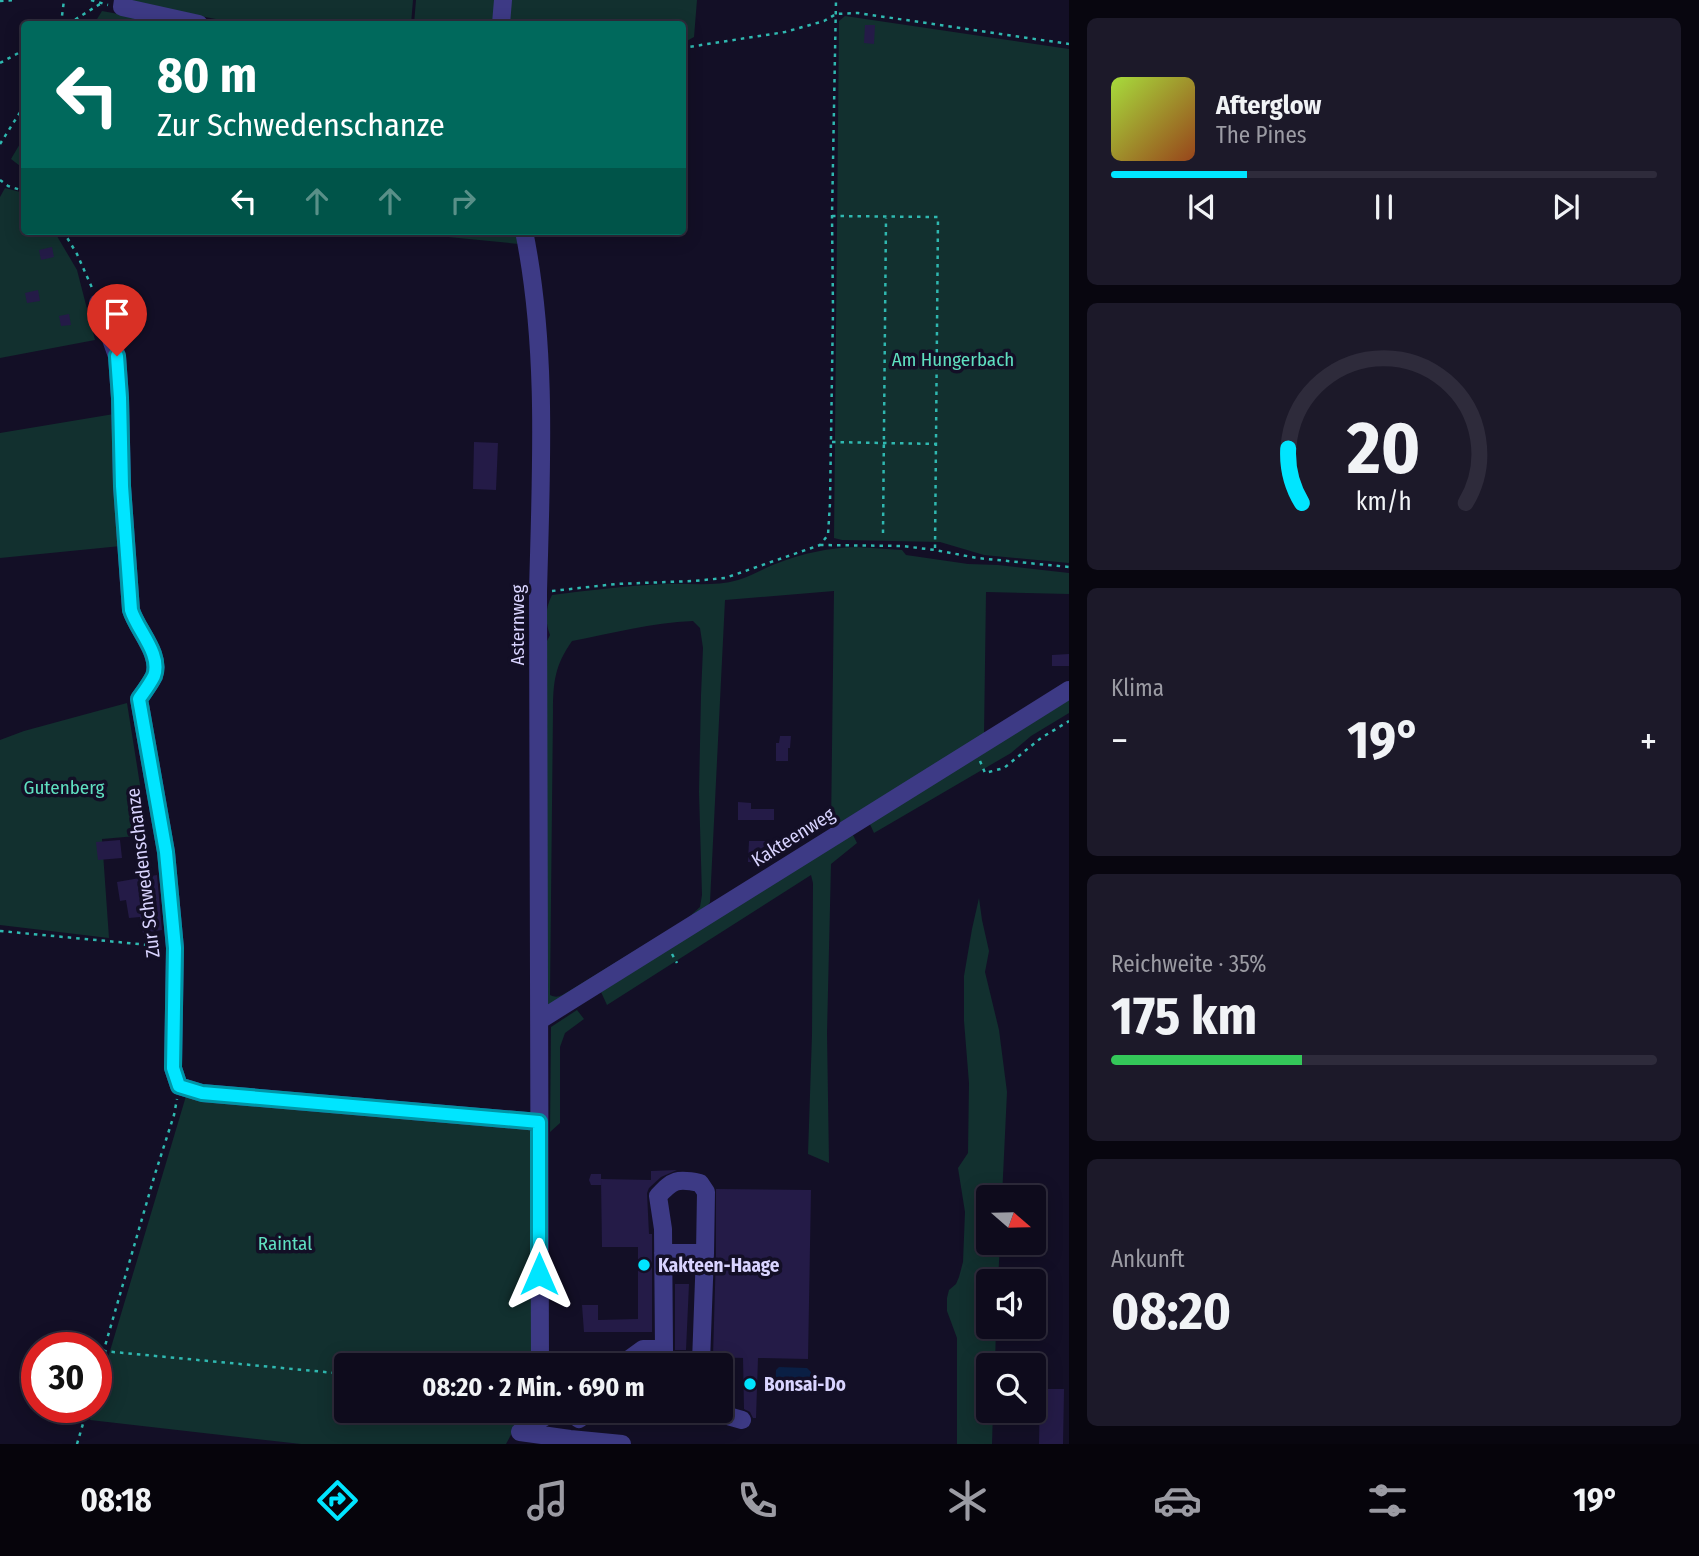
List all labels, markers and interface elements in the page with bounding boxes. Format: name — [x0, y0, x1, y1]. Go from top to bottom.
text: 80 m — [157, 46, 257, 105]
icon: left — [42, 49, 133, 140]
text: Afterglow — [1216, 90, 1321, 121]
text: Zur Schwedenschanze — [157, 106, 445, 144]
text: The Pines — [1216, 121, 1307, 149]
icon: left — [225, 182, 263, 220]
icon: ahead — [298, 182, 336, 220]
icon: ahead — [371, 182, 409, 220]
icon: right — [444, 182, 482, 220]
icon: previous — [1183, 188, 1221, 226]
icon: pause — [1365, 188, 1403, 226]
icon: next — [1547, 188, 1585, 226]
pin — [87, 284, 147, 356]
icon: arrive — [98, 295, 136, 333]
park label: Am Hungerbach — [892, 348, 1014, 371]
text: 20 — [1346, 405, 1421, 492]
text: km/h — [1356, 487, 1412, 517]
street label: Asternweg — [506, 585, 529, 665]
text: Klima — [1111, 674, 1164, 702]
text: 19° — [1347, 709, 1421, 772]
text: − — [1111, 718, 1128, 764]
text: + — [1640, 718, 1657, 764]
park label: Gutenberg — [24, 776, 105, 799]
street label: Zur Schwedenschanze — [121, 787, 165, 959]
street label: Kakteenweg — [747, 802, 839, 872]
text: Reichweite · 35% — [1111, 950, 1266, 978]
text: 175 km — [1111, 985, 1257, 1048]
north arrow — [976, 1185, 1046, 1255]
map controls — [976, 1185, 1046, 1423]
park label: Raintal — [258, 1232, 312, 1255]
position arrow — [502, 1237, 576, 1311]
text: Ankunft — [1111, 1245, 1185, 1273]
place label: Kakteen-Haage — [658, 1254, 780, 1277]
marker: Kakteen-Haage — [636, 1257, 652, 1273]
button: sound — [976, 1269, 1046, 1339]
text: 08:20 — [1111, 1280, 1231, 1343]
speed limit sign: 30 — [21, 1332, 112, 1423]
button: search — [976, 1353, 1046, 1423]
text: 08:20 · 2 Min. · 690 m — [422, 1372, 645, 1403]
place label: Bonsai-Do — [764, 1373, 846, 1396]
marker: Bonsai-Do — [742, 1376, 758, 1392]
icon: directions — [313, 1476, 362, 1525]
icon: music — [523, 1476, 572, 1525]
icon: phone — [733, 1476, 782, 1525]
icon: climate — [943, 1476, 992, 1525]
icon: car — [1153, 1476, 1202, 1525]
icon: filters — [1363, 1476, 1412, 1525]
text: 08:18 — [81, 1481, 152, 1519]
text: 19° — [1573, 1481, 1618, 1519]

